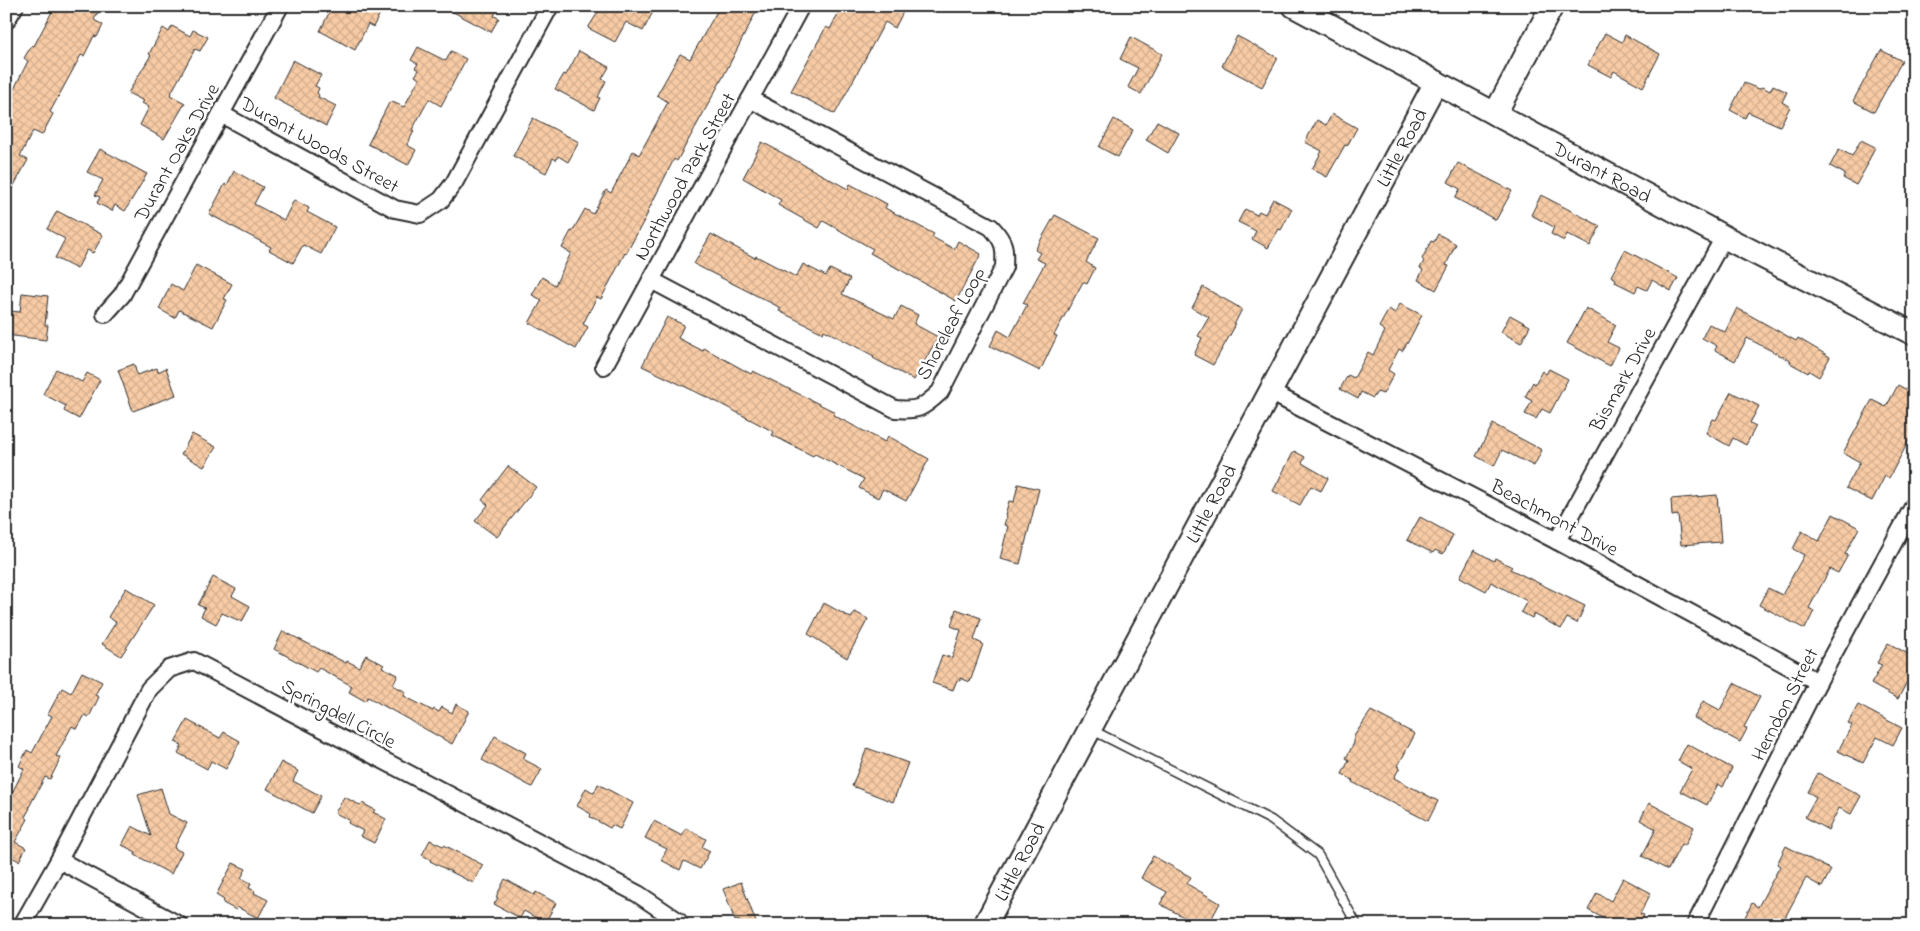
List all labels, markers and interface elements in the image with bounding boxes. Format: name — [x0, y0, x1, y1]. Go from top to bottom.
street label: Durant Oaks Drive — [128, 79, 228, 229]
street label: Northwood Park Street — [628, 88, 745, 266]
street label: Durant Woods Street — [233, 90, 404, 202]
street label: Little Road — [1370, 104, 1436, 193]
street label: Durant Road — [1546, 135, 1656, 212]
street label: Shoreleaf Loop — [910, 262, 994, 386]
street label: Bismark Drive — [1583, 323, 1665, 439]
street label: Little Road — [1180, 460, 1246, 549]
street label: Beachmont Drive — [1484, 473, 1623, 565]
street label: Herndon Street — [1745, 643, 1827, 767]
street label: Springdell Circle — [275, 673, 400, 759]
street label: Little Road — [988, 818, 1054, 907]

